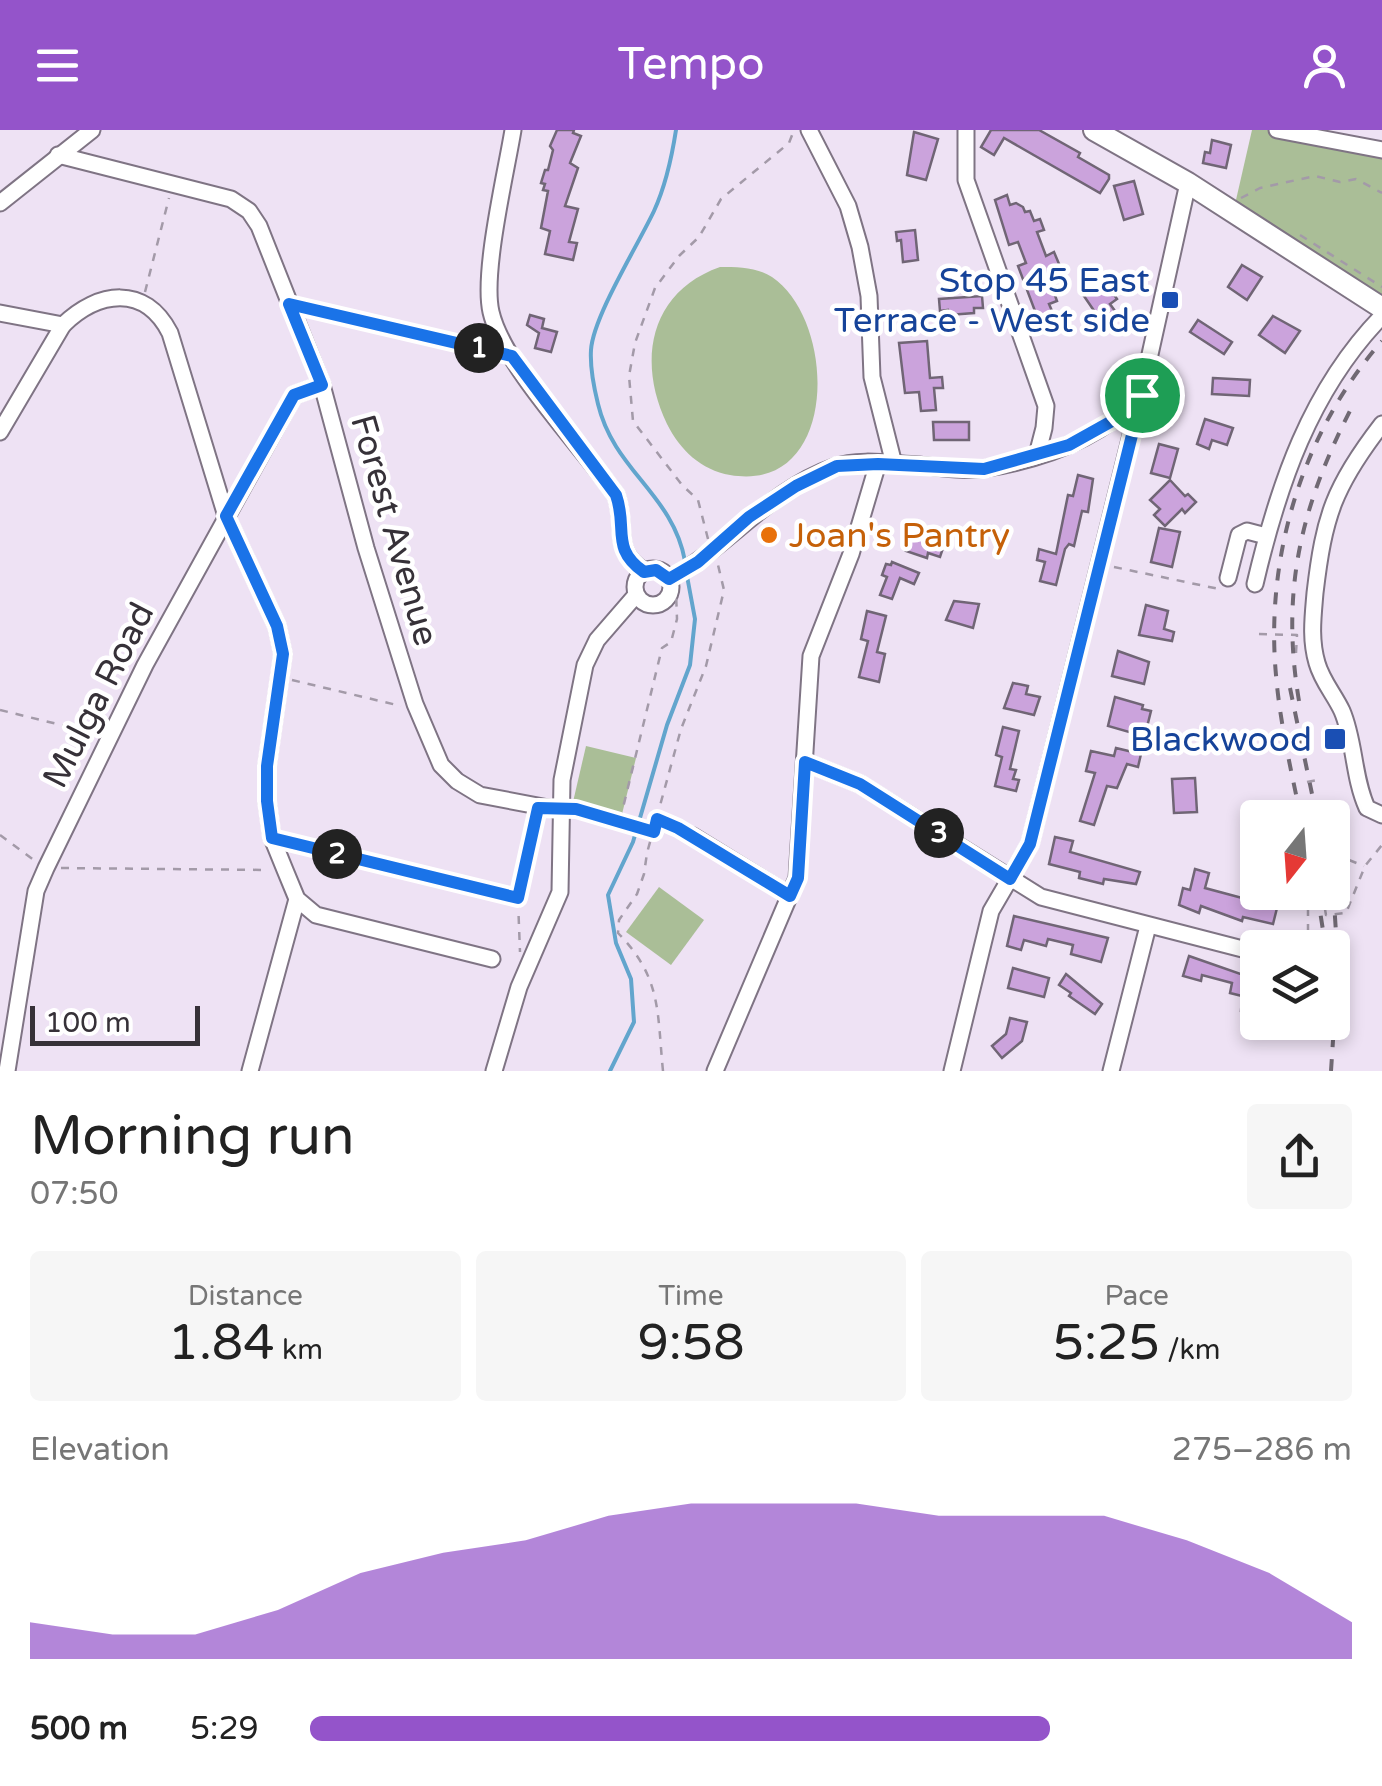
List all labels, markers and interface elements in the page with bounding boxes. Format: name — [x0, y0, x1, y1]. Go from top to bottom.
icon: menu — [30, 38, 85, 93]
text: Tempo — [617, 38, 765, 92]
icon: person — [1297, 38, 1352, 93]
place label: Stop 45 East Terrace - West side — [834, 260, 1150, 342]
marker: Stop 45 East Terrace - West side — [1159, 289, 1181, 311]
pin: 1 — [454, 323, 504, 373]
text: 1 — [470, 331, 488, 365]
pin — [1100, 353, 1185, 438]
icon: arrive — [1115, 368, 1170, 423]
street label: Forest Avenue — [341, 410, 447, 651]
place label: Joan's Pantry — [789, 515, 1010, 557]
marker: Joan's Pantry — [758, 524, 780, 546]
street label: Mulga Road — [34, 596, 164, 795]
place label: Blackwood — [1130, 719, 1312, 761]
marker: Blackwood — [1322, 726, 1348, 752]
north arrow — [1240, 800, 1350, 910]
map controls — [1240, 800, 1350, 1040]
pin: 3 — [914, 808, 964, 858]
text: 3 — [930, 816, 948, 850]
pin: 2 — [312, 829, 362, 879]
text: 2 — [328, 837, 346, 871]
button: layers — [1240, 930, 1350, 1040]
scale bar — [30, 1001, 200, 1046]
text: 100 m — [45, 1006, 131, 1040]
text: Morning run — [30, 1104, 355, 1170]
button: share — [1247, 1104, 1352, 1209]
text: 07:50 — [30, 1175, 119, 1213]
text: Distance — [188, 1279, 303, 1313]
text: Time — [658, 1279, 724, 1313]
text: Pace — [1104, 1279, 1169, 1313]
text: 1.84 — [168, 1313, 275, 1373]
text: 9:58 — [637, 1313, 745, 1373]
text: 5:25 — [1053, 1313, 1160, 1373]
text: km — [275, 1333, 323, 1367]
text: /km — [1160, 1333, 1221, 1367]
text: Elevation — [30, 1431, 170, 1469]
text: 275–286 m — [1172, 1431, 1352, 1469]
text: 500 m — [30, 1710, 128, 1748]
text: 5:29 — [190, 1710, 259, 1748]

